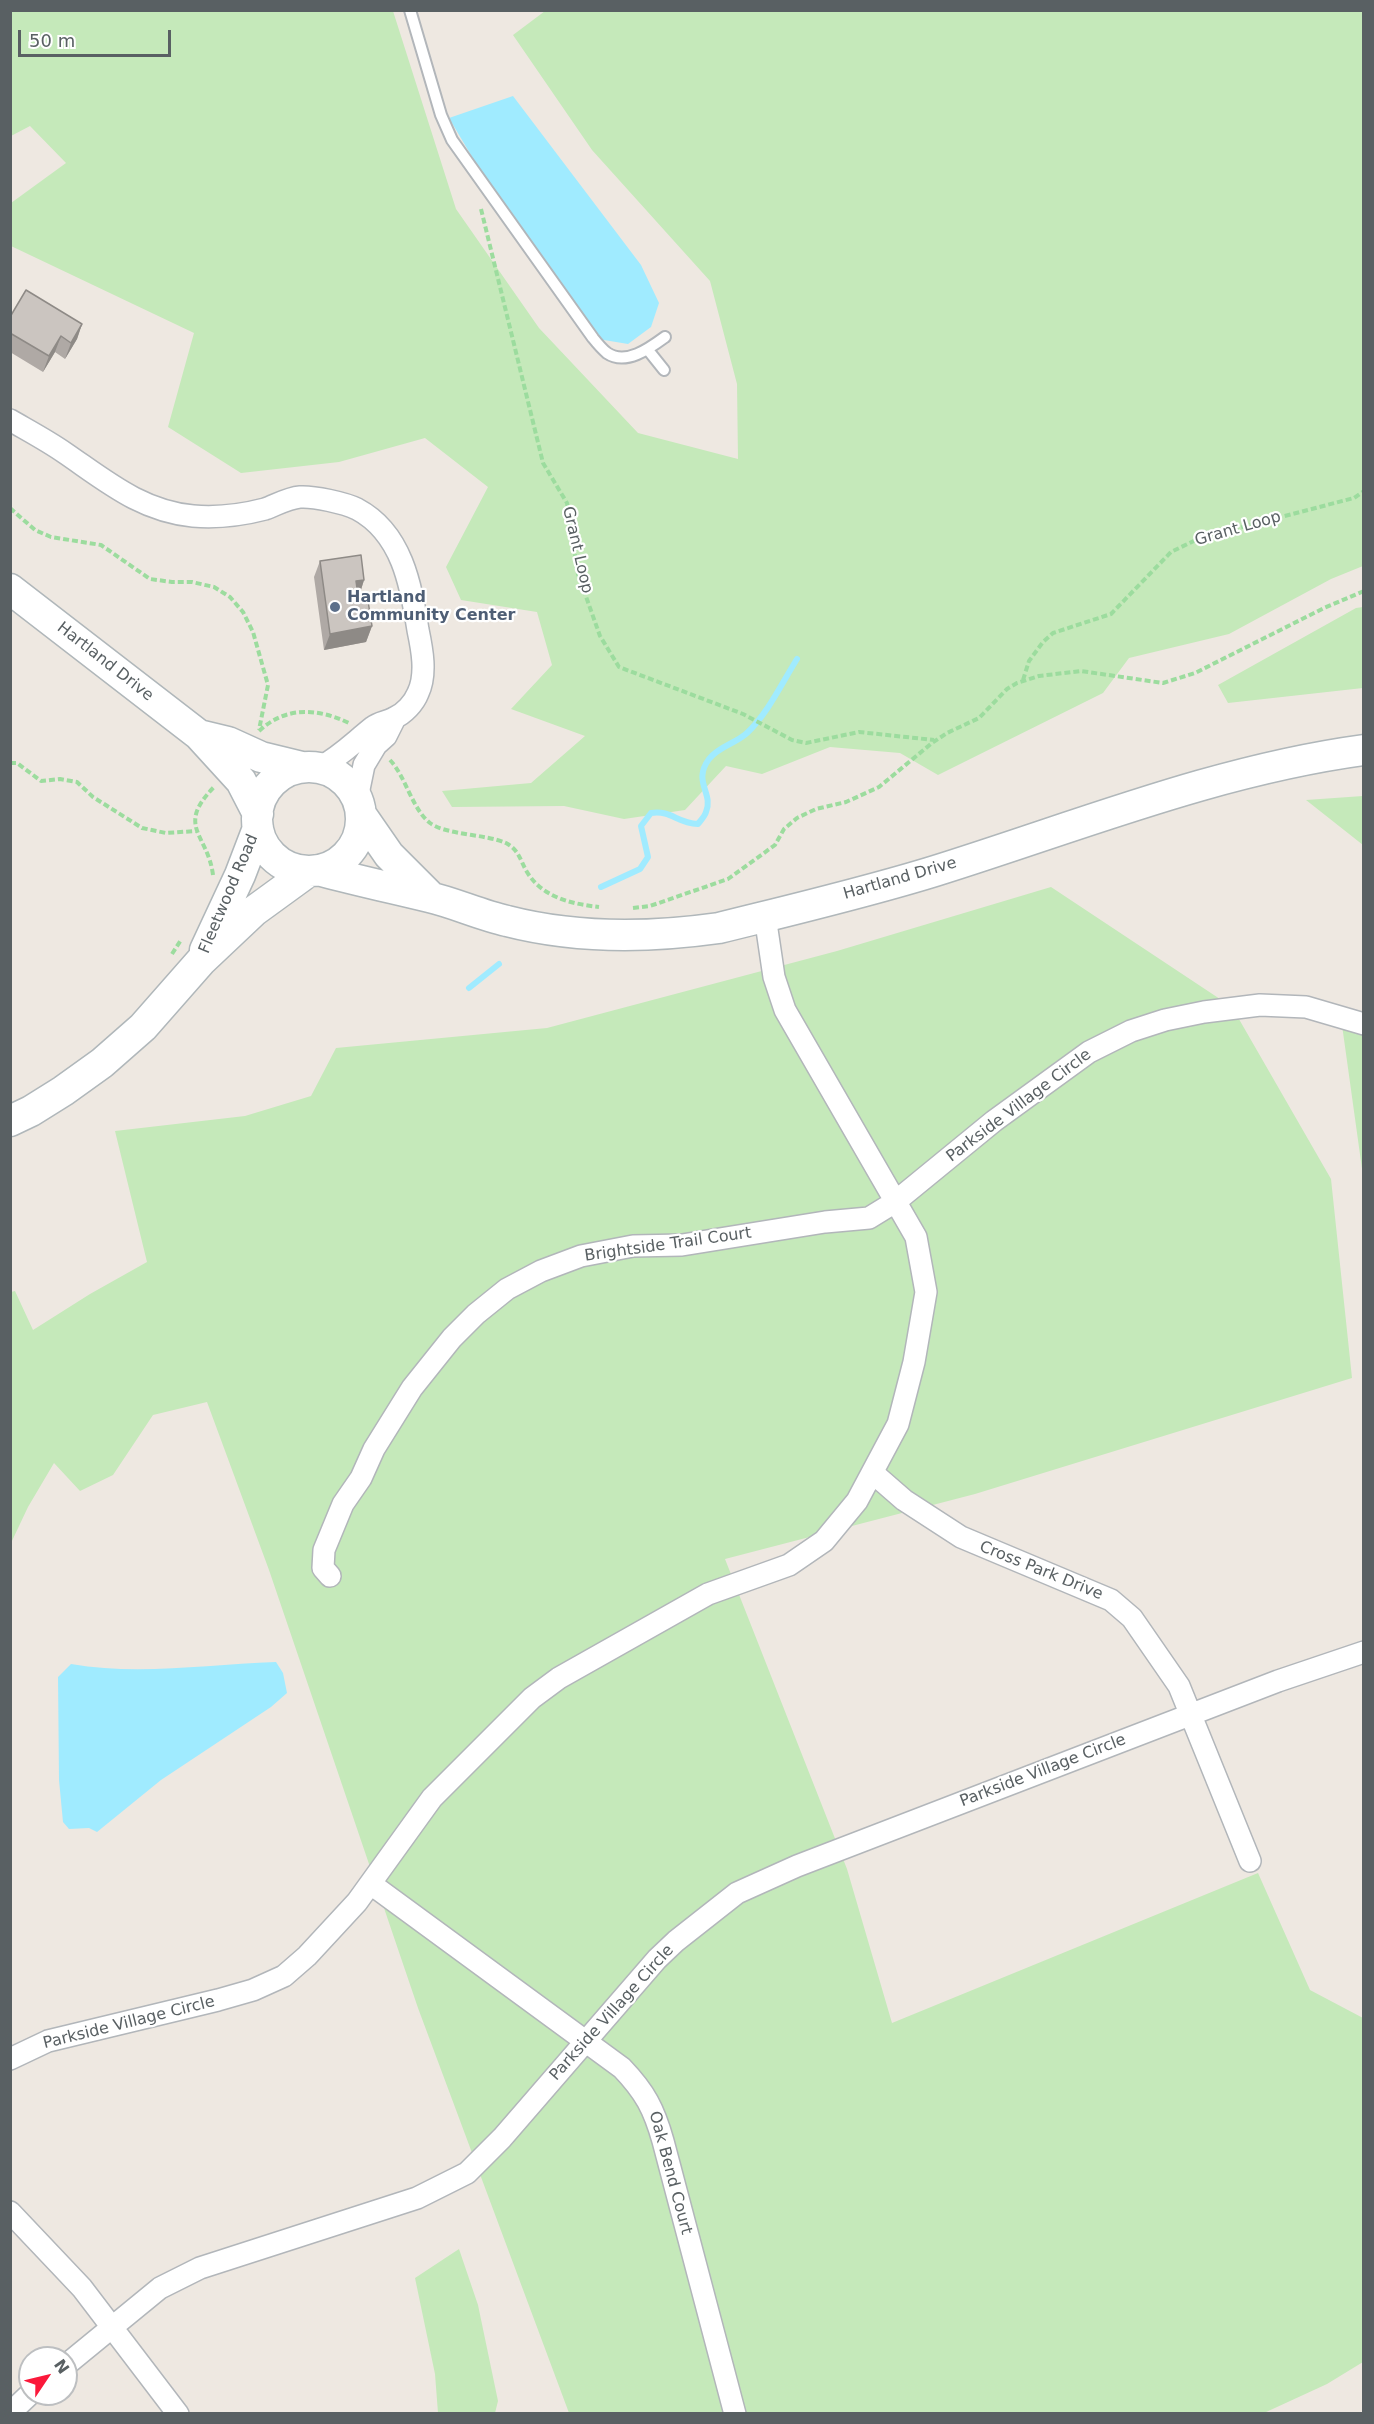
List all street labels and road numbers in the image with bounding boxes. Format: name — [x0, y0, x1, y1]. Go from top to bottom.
street label: Grant Loop — [558, 505, 596, 595]
street label: Grant Loop — [1193, 508, 1283, 550]
street label: Hartland Drive — [53, 618, 157, 706]
street label: Fleetwood Road — [195, 831, 263, 957]
street label: Hartland Drive — [841, 854, 959, 904]
street label: Parkside Village Circle — [943, 1045, 1095, 1167]
street label: Brightside Trail Court — [583, 1224, 753, 1266]
street label: Cross Park Drive — [977, 1538, 1105, 1604]
street label: Parkside Village Circle — [957, 1730, 1129, 1812]
street label: Parkside Village Circle — [546, 1941, 678, 2085]
street label: Parkside Village Circle — [41, 1992, 217, 2054]
street label: Oak Bend Court — [644, 2109, 696, 2237]

